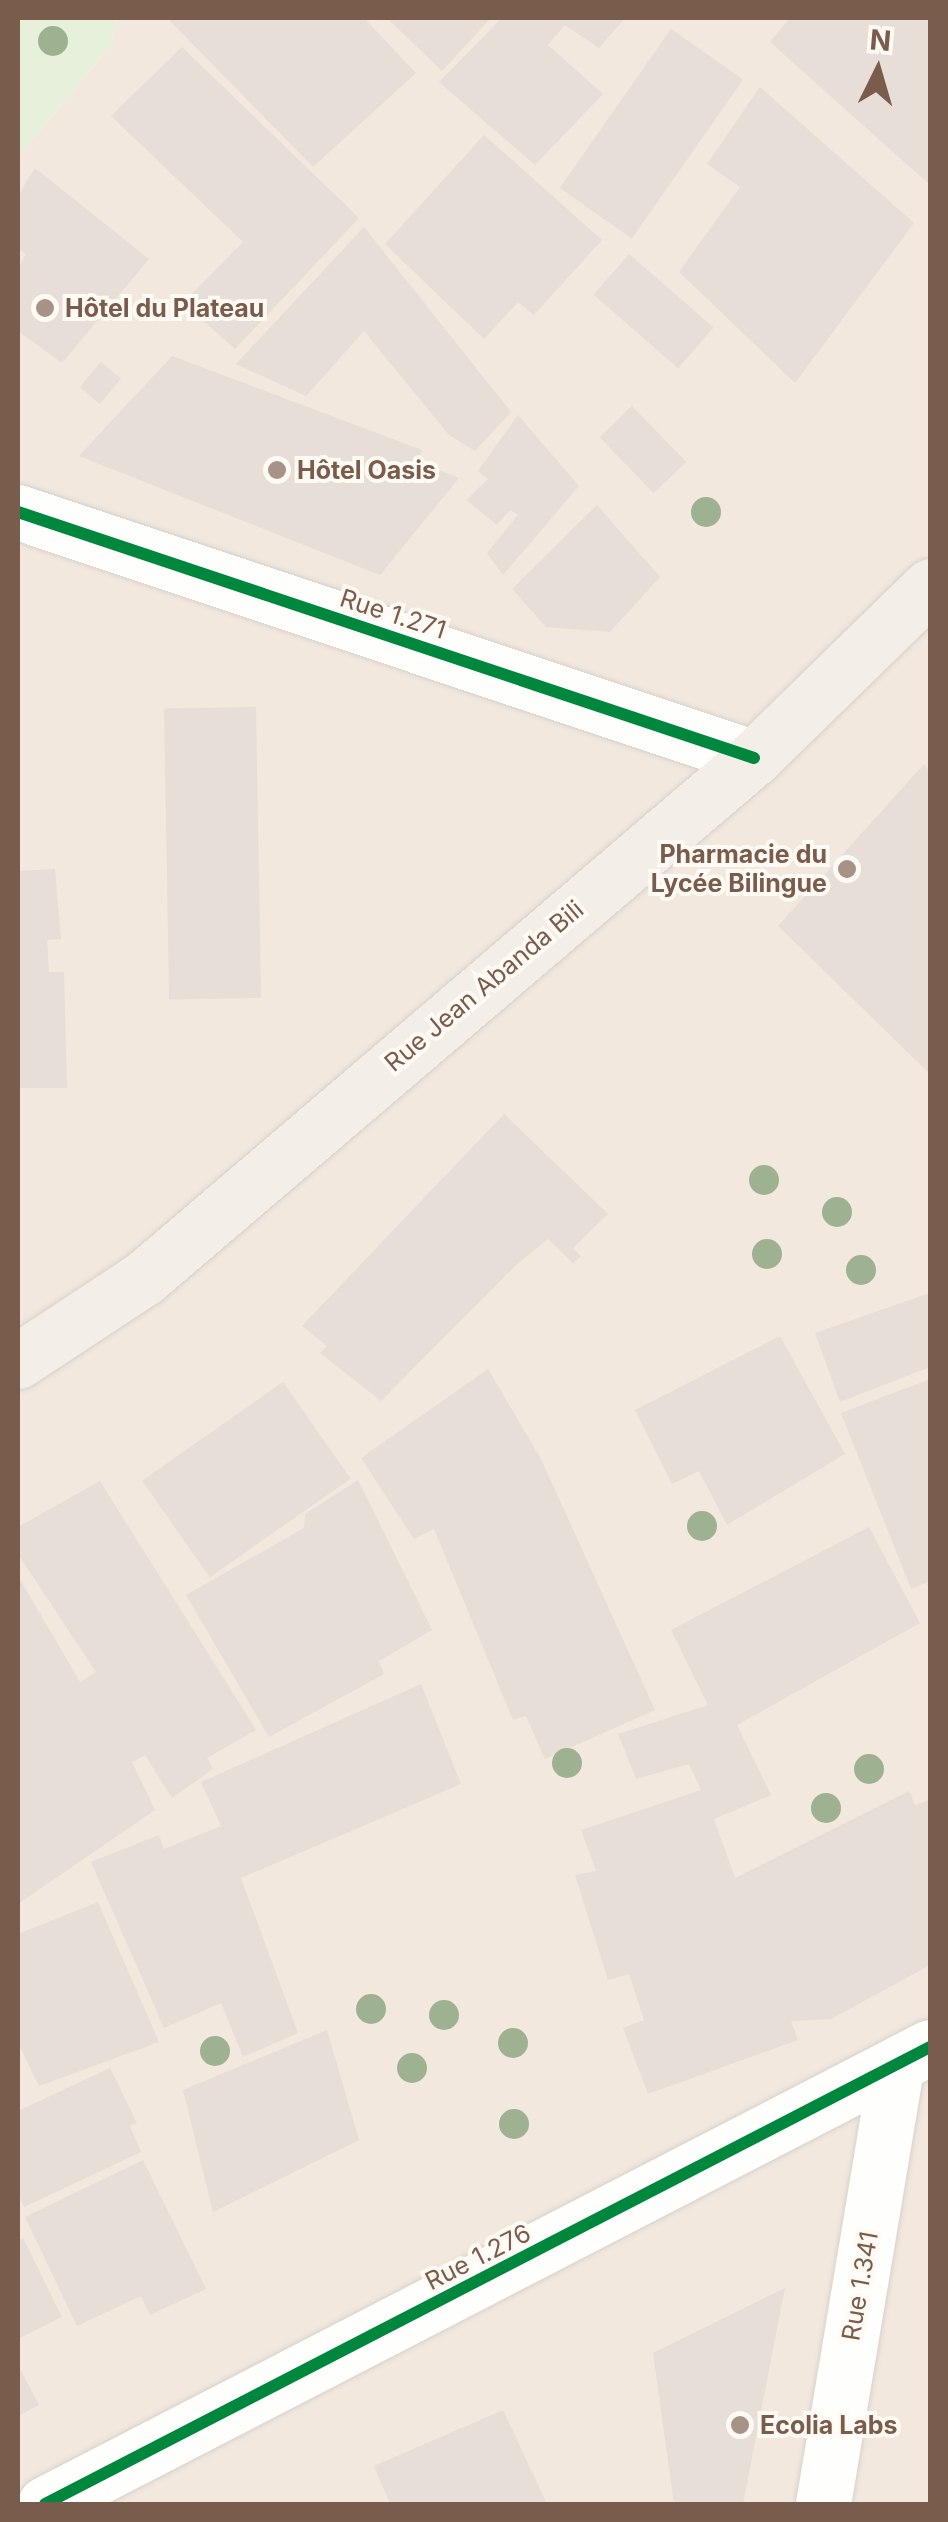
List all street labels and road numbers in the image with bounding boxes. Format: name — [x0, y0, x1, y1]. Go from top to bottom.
street label: Rue 1.271 — [336, 583, 450, 645]
street label: Rue Jean Abanda Bili — [379, 894, 589, 1078]
street label: Rue 1.276 — [420, 2218, 536, 2296]
street label: Rue 1.341 — [836, 2229, 884, 2343]

